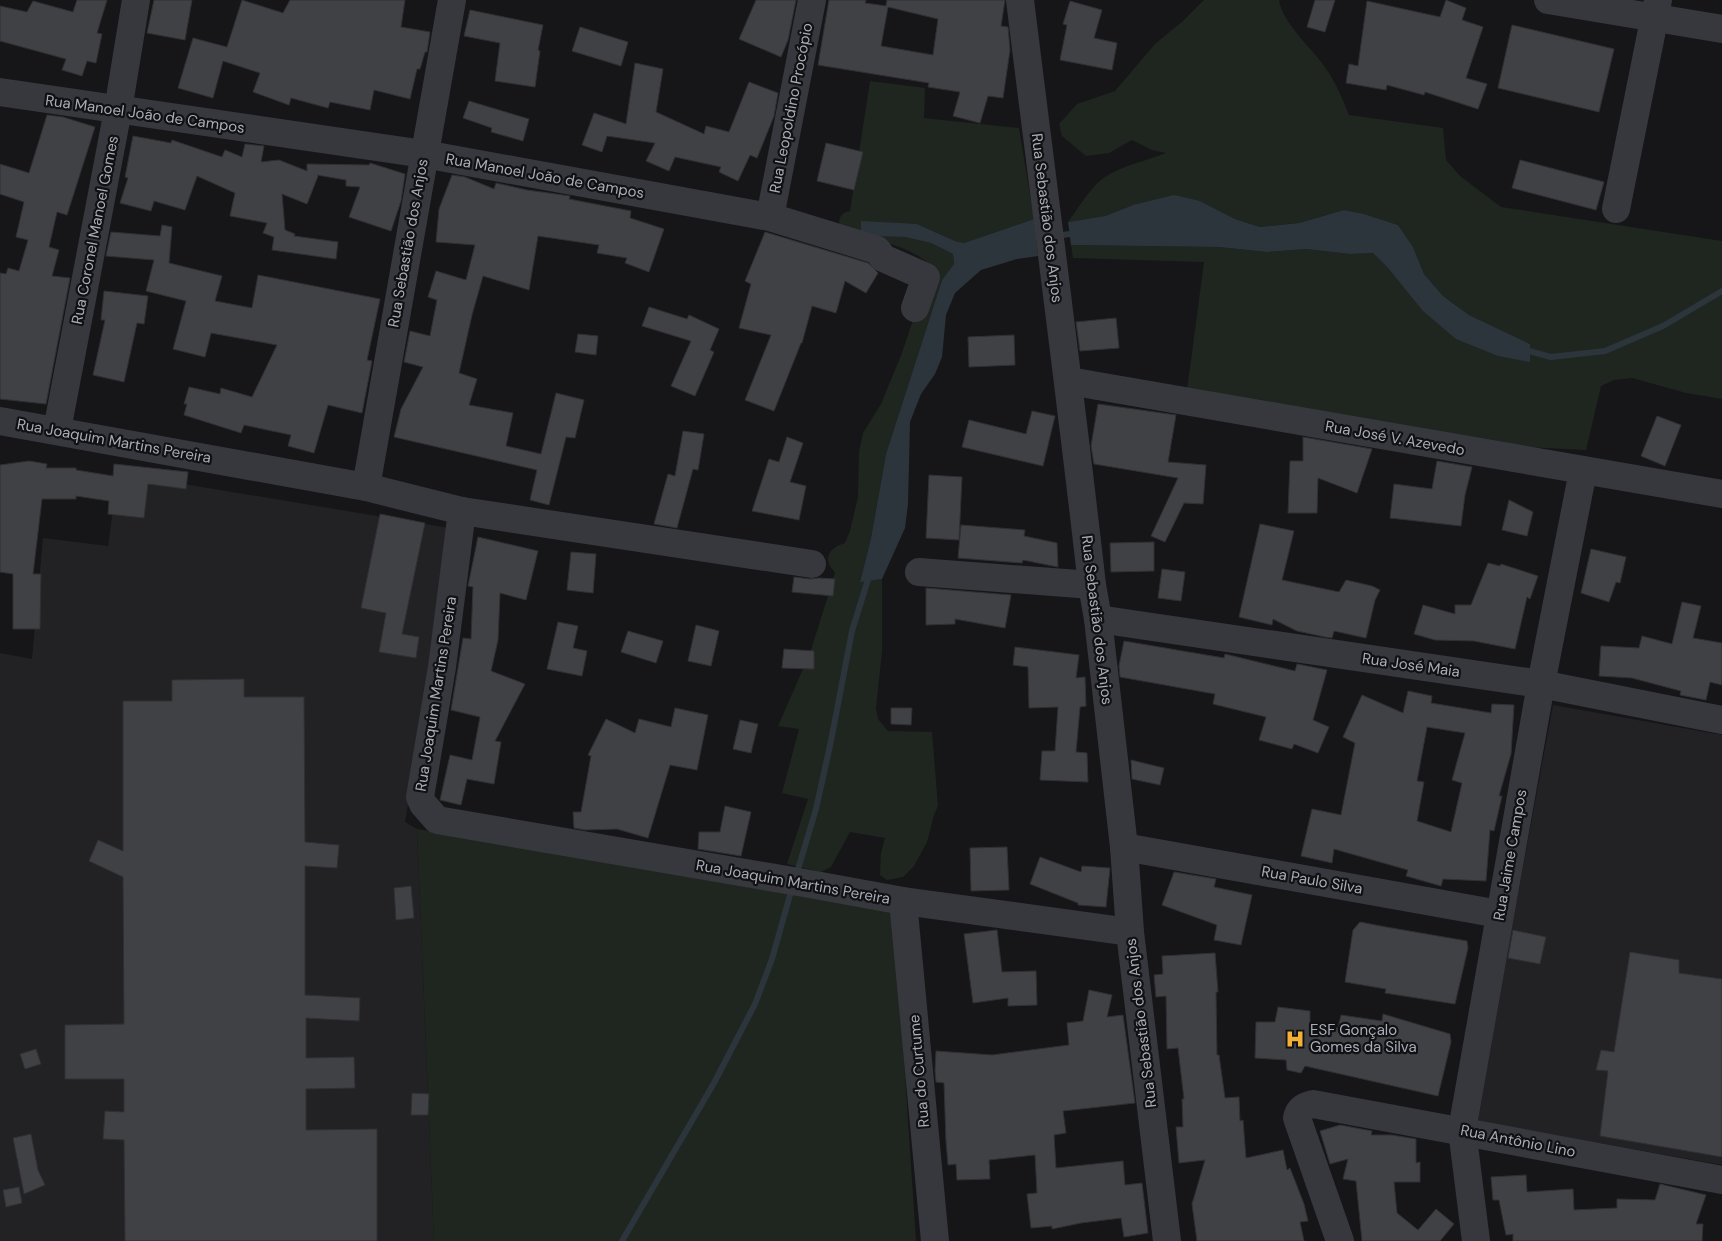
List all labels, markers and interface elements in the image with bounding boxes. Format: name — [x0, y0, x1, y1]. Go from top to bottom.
street label: Rua Leopoldino Procópio — [765, 21, 817, 195]
street label: Rua Manoel João de Campos — [44, 90, 246, 138]
street label: Rua Sebastião dos Anjos — [1027, 132, 1067, 304]
street label: Rua Coronel Manoel Gomes — [67, 134, 123, 326]
street label: Rua Manoel João de Campos — [444, 149, 646, 203]
street label: Rua Sebastião dos Anjos — [383, 157, 433, 329]
street label: Rua Joaquim Martins Pereira — [15, 414, 213, 468]
street label: Rua José V. Azevedo — [1324, 416, 1466, 460]
street label: Rua Sebastião dos Anjos — [1077, 534, 1117, 706]
street label: Rua Joaquim Martins Pereira — [411, 595, 461, 793]
street label: Rua José Maia — [1361, 648, 1461, 682]
street label: Rua Jaime Campos — [1489, 788, 1531, 922]
street label: Rua Joaquim Martins Pereira — [694, 855, 892, 909]
street label: Rua Paulo Silva — [1260, 861, 1364, 899]
street label: Rua Sebastião dos Anjos — [1121, 937, 1161, 1109]
street label: Rua do Curtume — [904, 1014, 934, 1128]
place label: ESF Gonçalo Gomes da Silva — [1310, 1020, 1417, 1057]
hospital icon: ESF Gonçalo Gomes da Silva — [1284, 1028, 1306, 1050]
street label: Rua Antônio Lino — [1459, 1120, 1577, 1162]

